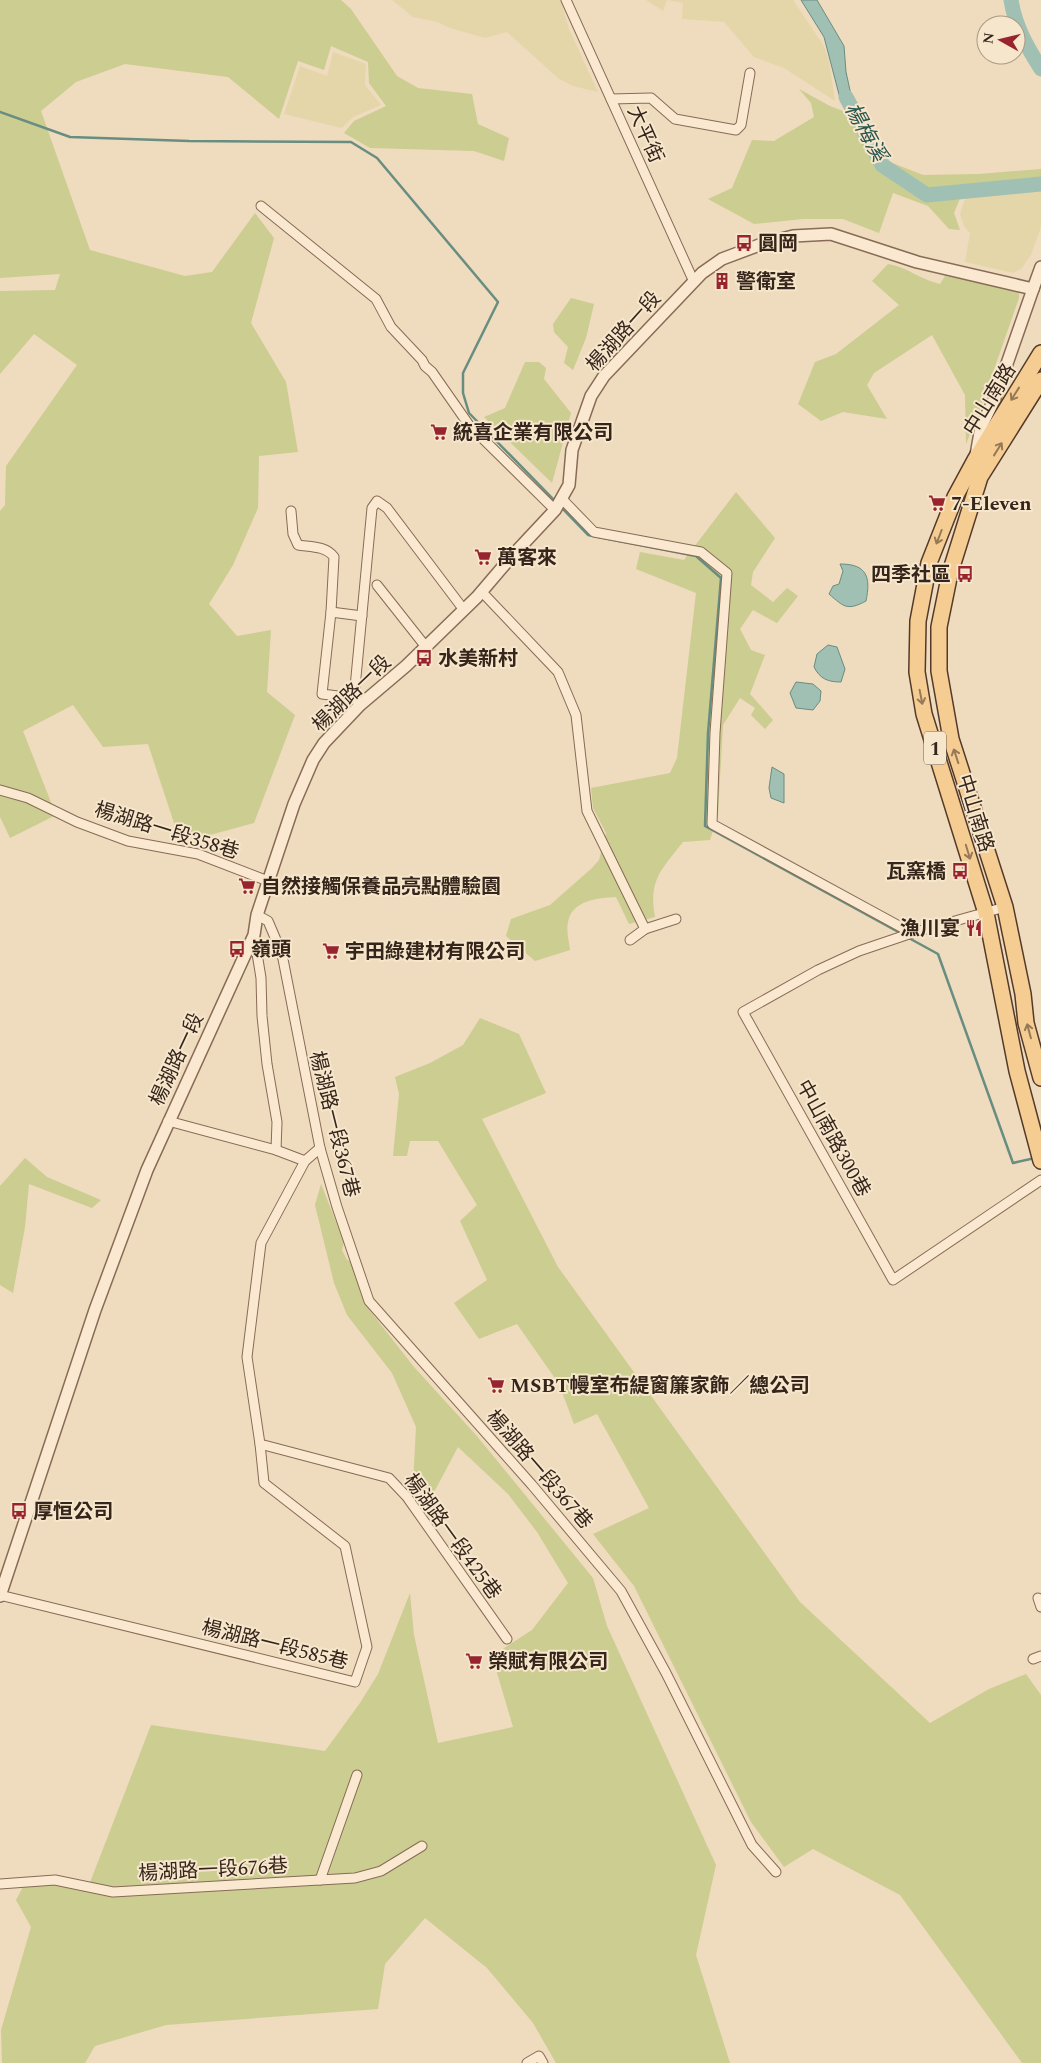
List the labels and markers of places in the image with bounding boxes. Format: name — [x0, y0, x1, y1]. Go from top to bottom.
place label: 圓岡 — [758, 229, 798, 259]
bus stop icon: 圓岡 — [734, 233, 754, 253]
place label: 警衛室 — [736, 267, 796, 297]
building icon: 警衛室 — [712, 271, 732, 291]
place label: 統喜企業有限公司 — [453, 418, 613, 448]
supermarket icon: 統喜企業有限公司 — [429, 422, 449, 442]
place label: 7-Eleven — [951, 489, 1032, 519]
supermarket icon: 7-Eleven — [927, 493, 947, 513]
place label: 萬客來 — [497, 543, 557, 573]
supermarket icon: 萬客來 — [473, 547, 493, 567]
place label: 四季社區 — [871, 560, 951, 590]
bus stop icon: 四季社區 — [955, 564, 975, 584]
place label: 水美新村 — [438, 644, 518, 674]
bus stop icon: 水美新村 — [414, 648, 434, 668]
place label: 瓦窯橋 — [886, 857, 946, 887]
bus stop icon: 瓦窯橋 — [950, 861, 970, 881]
place label: 自然接觸保養品亮點體驗園 — [261, 872, 501, 902]
supermarket icon: 自然接觸保養品亮點體驗園 — [237, 876, 257, 896]
place label: 漁川宴 — [900, 914, 960, 944]
restaurant icon: 漁川宴 — [964, 918, 984, 938]
place label: 嶺頭 — [251, 935, 291, 965]
place label: 宇田綠建材有限公司 — [345, 937, 525, 967]
bus stop icon: 嶺頭 — [227, 939, 247, 959]
supermarket icon: 宇田綠建材有限公司 — [321, 941, 341, 961]
place label: MSBT幔室布緹窗簾家飾／總公司 — [510, 1371, 809, 1401]
supermarket icon: MSBT幔室布緹窗簾家飾／總公司 — [486, 1375, 506, 1395]
place label: 厚恒公司 — [33, 1497, 113, 1527]
bus stop icon: 厚恒公司 — [9, 1501, 29, 1521]
place label: 榮賦有限公司 — [488, 1647, 608, 1677]
supermarket icon: 榮賦有限公司 — [464, 1651, 484, 1671]

